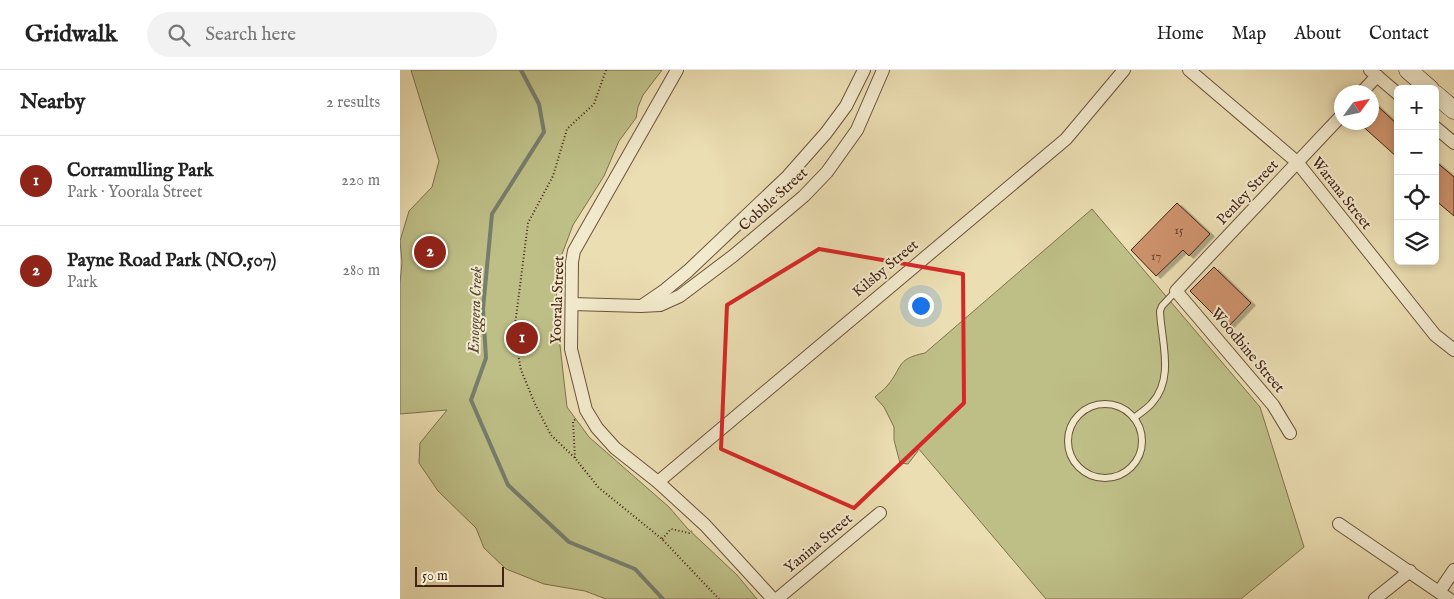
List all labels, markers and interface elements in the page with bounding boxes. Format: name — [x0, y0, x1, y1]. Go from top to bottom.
search box — [147, 12, 497, 57]
text: Gridwalk — [25, 19, 117, 50]
icon: search — [165, 21, 193, 49]
text: Search here — [205, 23, 296, 47]
text: Home — [1157, 23, 1204, 46]
text: Map — [1232, 23, 1266, 46]
text: About — [1294, 23, 1341, 46]
text: Contact — [1369, 23, 1429, 46]
north arrow — [1334, 85, 1379, 130]
map controls — [1394, 85, 1439, 265]
button: + — [1394, 85, 1439, 130]
text: Nearby — [20, 89, 85, 116]
text: 2 results — [326, 93, 380, 113]
button: − — [1394, 130, 1439, 175]
street label: Warana Street — [1307, 153, 1376, 233]
street label: Penley Street — [1212, 156, 1282, 229]
text: Corramulling Park — [67, 159, 214, 183]
street label: Cobble Street — [735, 163, 812, 235]
text: 1 — [33, 171, 39, 191]
text: 220 m — [341, 171, 380, 191]
button: locate — [1394, 175, 1439, 220]
text: Park · Yoorala Street — [67, 183, 202, 203]
button: layers — [1394, 220, 1439, 265]
house number: 15 — [1175, 223, 1184, 238]
pin: 2 — [414, 233, 446, 271]
street label: Kilsby Street — [849, 235, 922, 301]
text: Payne Road Park (NO.507) — [67, 249, 276, 273]
house number: 17 — [1151, 249, 1161, 264]
street label: Yoorala Street — [546, 255, 569, 345]
text: 2 — [32, 261, 40, 281]
text: 280 m — [343, 261, 380, 281]
water label: Enoggera Creek — [464, 265, 488, 355]
text: Park — [67, 273, 97, 293]
your location — [908, 293, 934, 319]
street label: Woodbine Street — [1207, 304, 1289, 397]
pin: 1 — [506, 319, 538, 357]
street label: Yanina Street — [780, 509, 856, 577]
scale bar — [415, 564, 504, 587]
text: 50 m — [422, 567, 448, 585]

